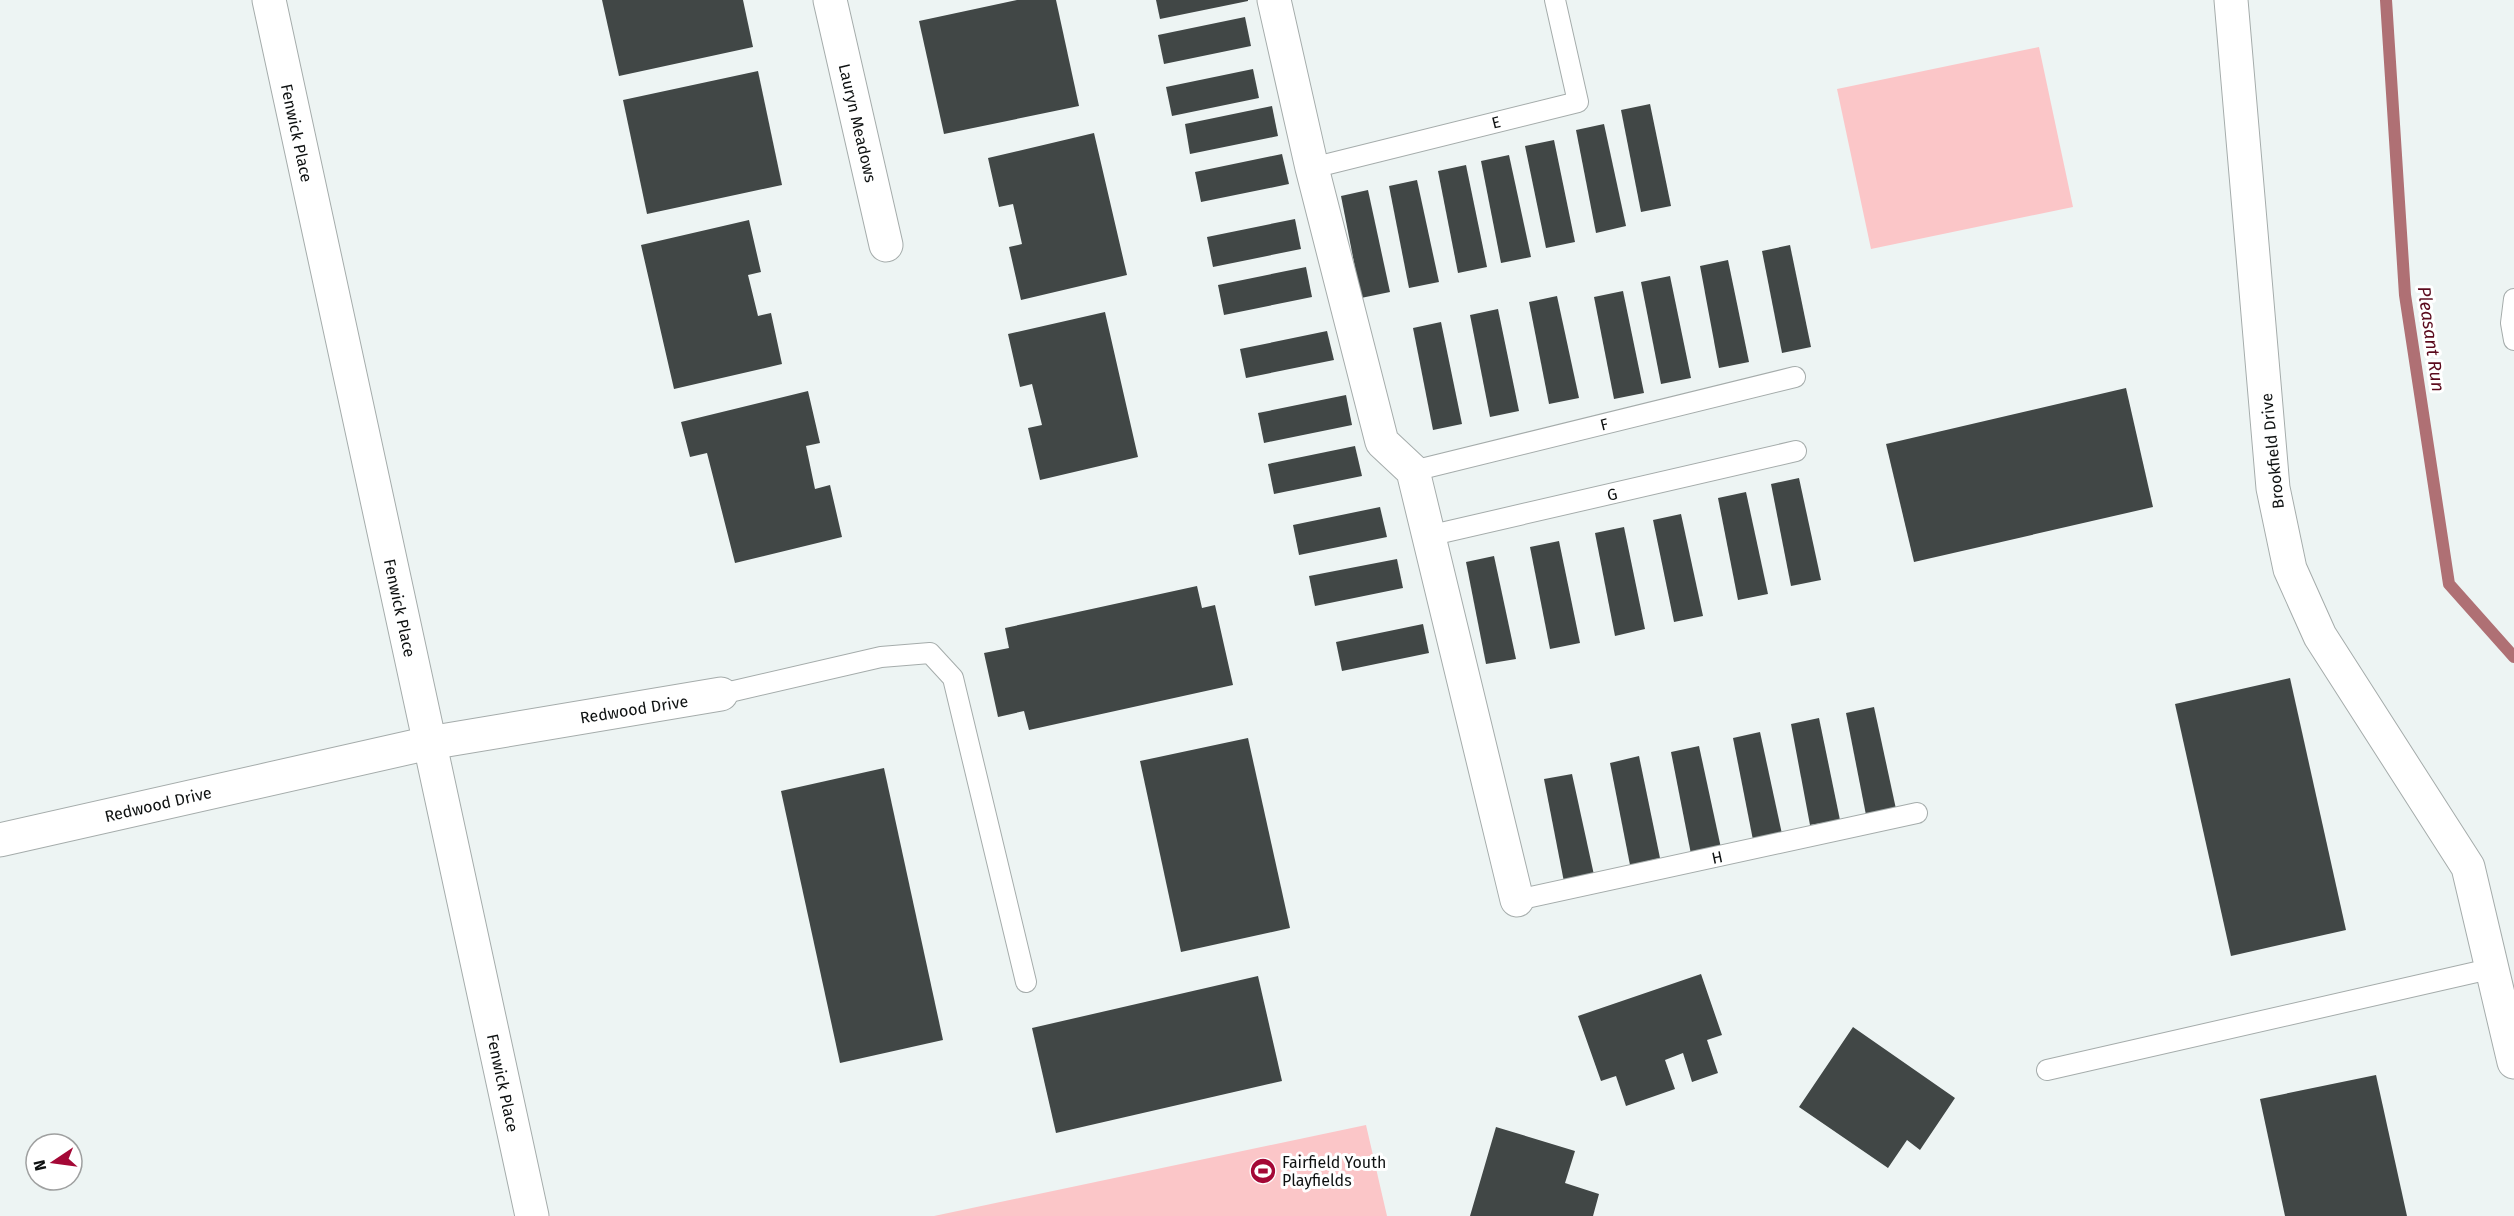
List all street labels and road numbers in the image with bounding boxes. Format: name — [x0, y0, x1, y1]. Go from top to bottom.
street label: Lauryn Meadows — [835, 62, 880, 184]
street label: Fenwick Place — [277, 82, 316, 184]
street label: E — [1490, 112, 1503, 133]
street label: Brookfield Drive — [2257, 392, 2288, 510]
street label: F — [1598, 414, 1610, 435]
street label: G — [1605, 484, 1619, 505]
street label: Fenwick Place — [380, 557, 419, 659]
street label: Redwood Drive — [579, 692, 690, 727]
street label: Redwood Drive — [103, 783, 213, 826]
street label: H — [1710, 847, 1724, 868]
street label: Fenwick Place — [483, 1032, 522, 1134]

